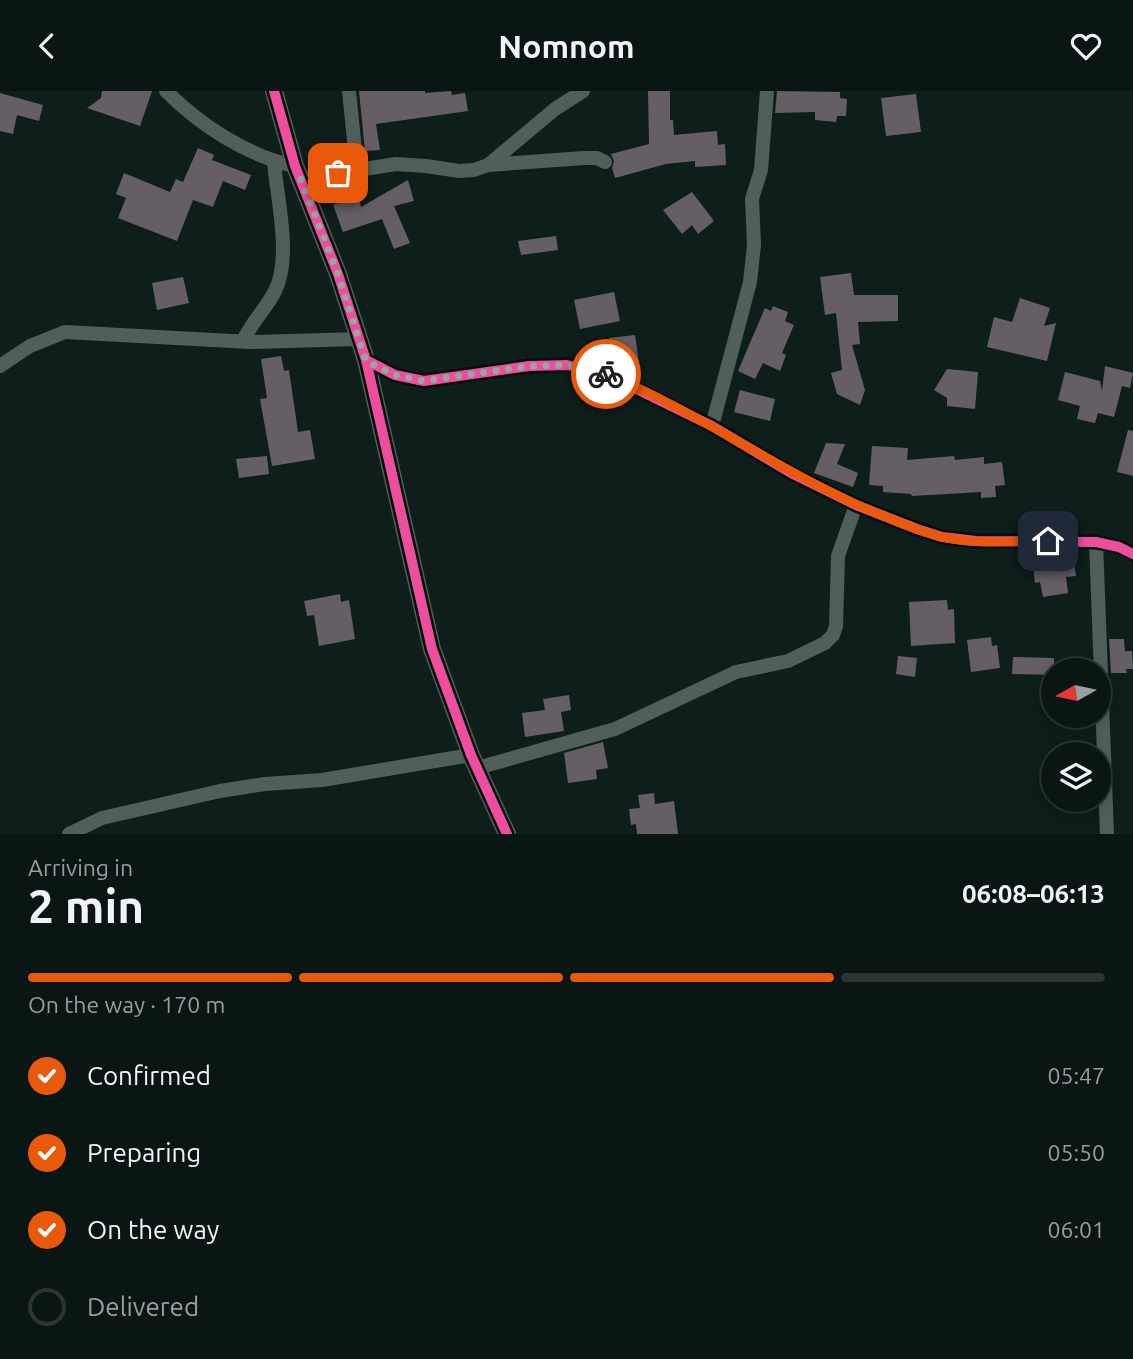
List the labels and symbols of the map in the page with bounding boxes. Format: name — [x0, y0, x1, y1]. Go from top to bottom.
pin — [308, 143, 368, 203]
courier — [571, 339, 641, 409]
pin — [1018, 511, 1078, 571]
north arrow — [1041, 658, 1111, 728]

